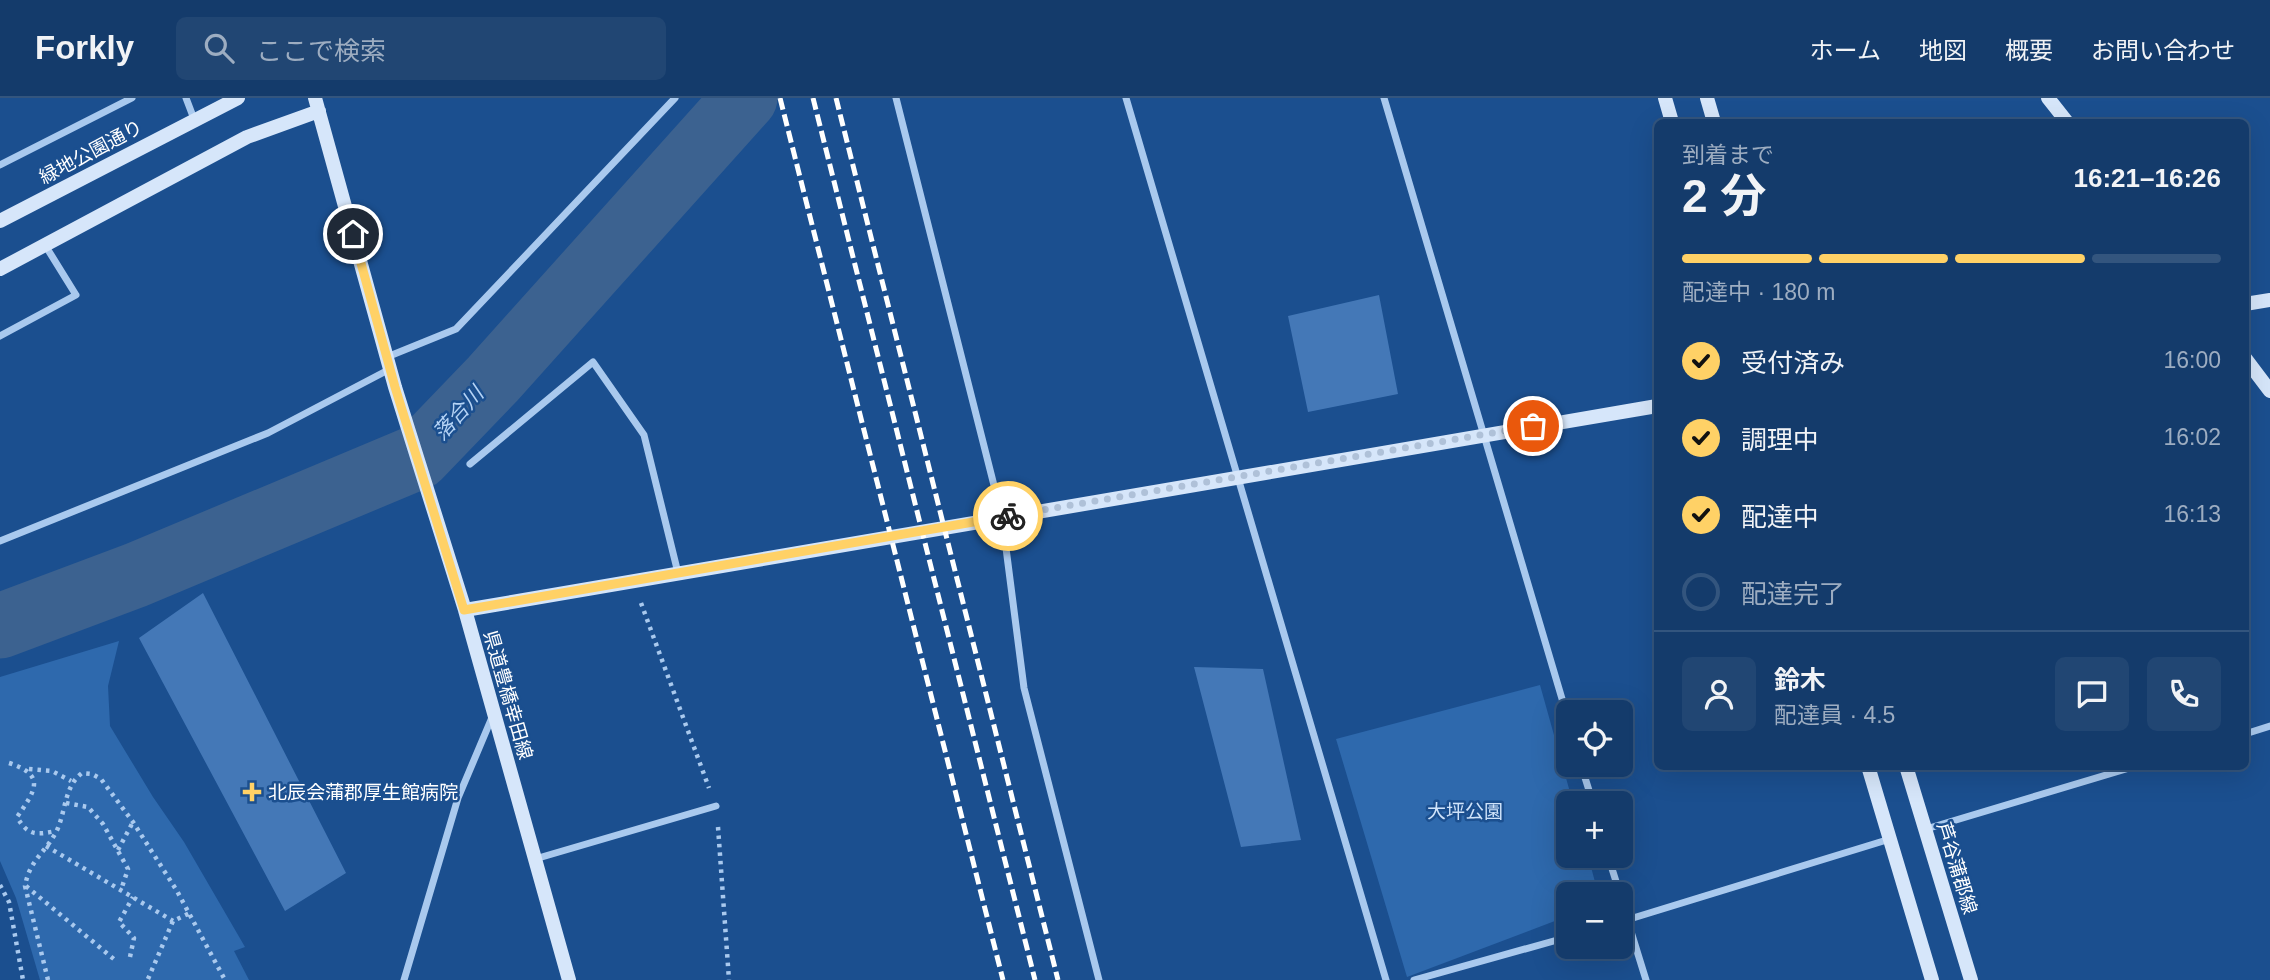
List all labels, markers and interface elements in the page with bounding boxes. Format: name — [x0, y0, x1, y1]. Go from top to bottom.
search box — [176, 17, 666, 80]
text: Forkly — [35, 29, 134, 66]
icon: search — [200, 29, 238, 67]
text: ここで検索 — [256, 36, 386, 66]
text: ホーム — [1810, 37, 1881, 64]
text: 地図 — [1919, 37, 1967, 64]
text: 概要 — [2005, 37, 2053, 64]
text: お問い合わせ — [2091, 37, 2235, 64]
street label: 緑地公園通り — [36, 116, 146, 188]
text: 到着まで — [1682, 142, 1774, 168]
text: 16:21–16:26 — [2074, 163, 2221, 193]
text: 2 分 — [1682, 170, 1766, 222]
pin — [323, 204, 383, 264]
icon: home — [334, 215, 372, 253]
text: 配達中 · 180 m — [1682, 279, 1835, 305]
icon: check — [1682, 342, 1720, 380]
text: 16:00 — [2163, 347, 2221, 373]
text: 受付済み — [1741, 348, 1845, 378]
water label: 落合川 — [428, 380, 489, 444]
pin — [1503, 396, 1563, 456]
icon: bag — [1514, 407, 1552, 445]
icon: check — [1682, 419, 1720, 457]
text: 16:02 — [2163, 424, 2221, 450]
text: 調理中 — [1741, 425, 1819, 455]
courier — [973, 481, 1043, 551]
icon: check — [1682, 496, 1720, 534]
icon: bike — [989, 497, 1027, 535]
text: 16:13 — [2163, 501, 2221, 527]
text: 配達中 — [1741, 502, 1819, 532]
text: 配達完了 — [1741, 579, 1845, 609]
street label: 県道豊橋幸田線 — [480, 628, 536, 762]
button: person — [1682, 657, 1756, 731]
button: chat — [2055, 657, 2129, 731]
button: phone — [2147, 657, 2221, 731]
text: 鈴木 — [1774, 665, 1826, 695]
map controls — [1556, 700, 1633, 959]
button: locate — [1556, 700, 1633, 777]
text: 配達員 · 4.5 — [1774, 702, 1895, 728]
marker: 北辰会蒲郡厚生館病院 — [242, 782, 262, 802]
place label: 北辰会蒲郡厚生館病院 — [268, 782, 458, 803]
button: + — [1556, 791, 1633, 868]
park label: 大坪公園 — [1427, 801, 1503, 822]
street label: 芦谷蒲郡線 — [1933, 819, 1981, 917]
button: − — [1556, 882, 1633, 959]

